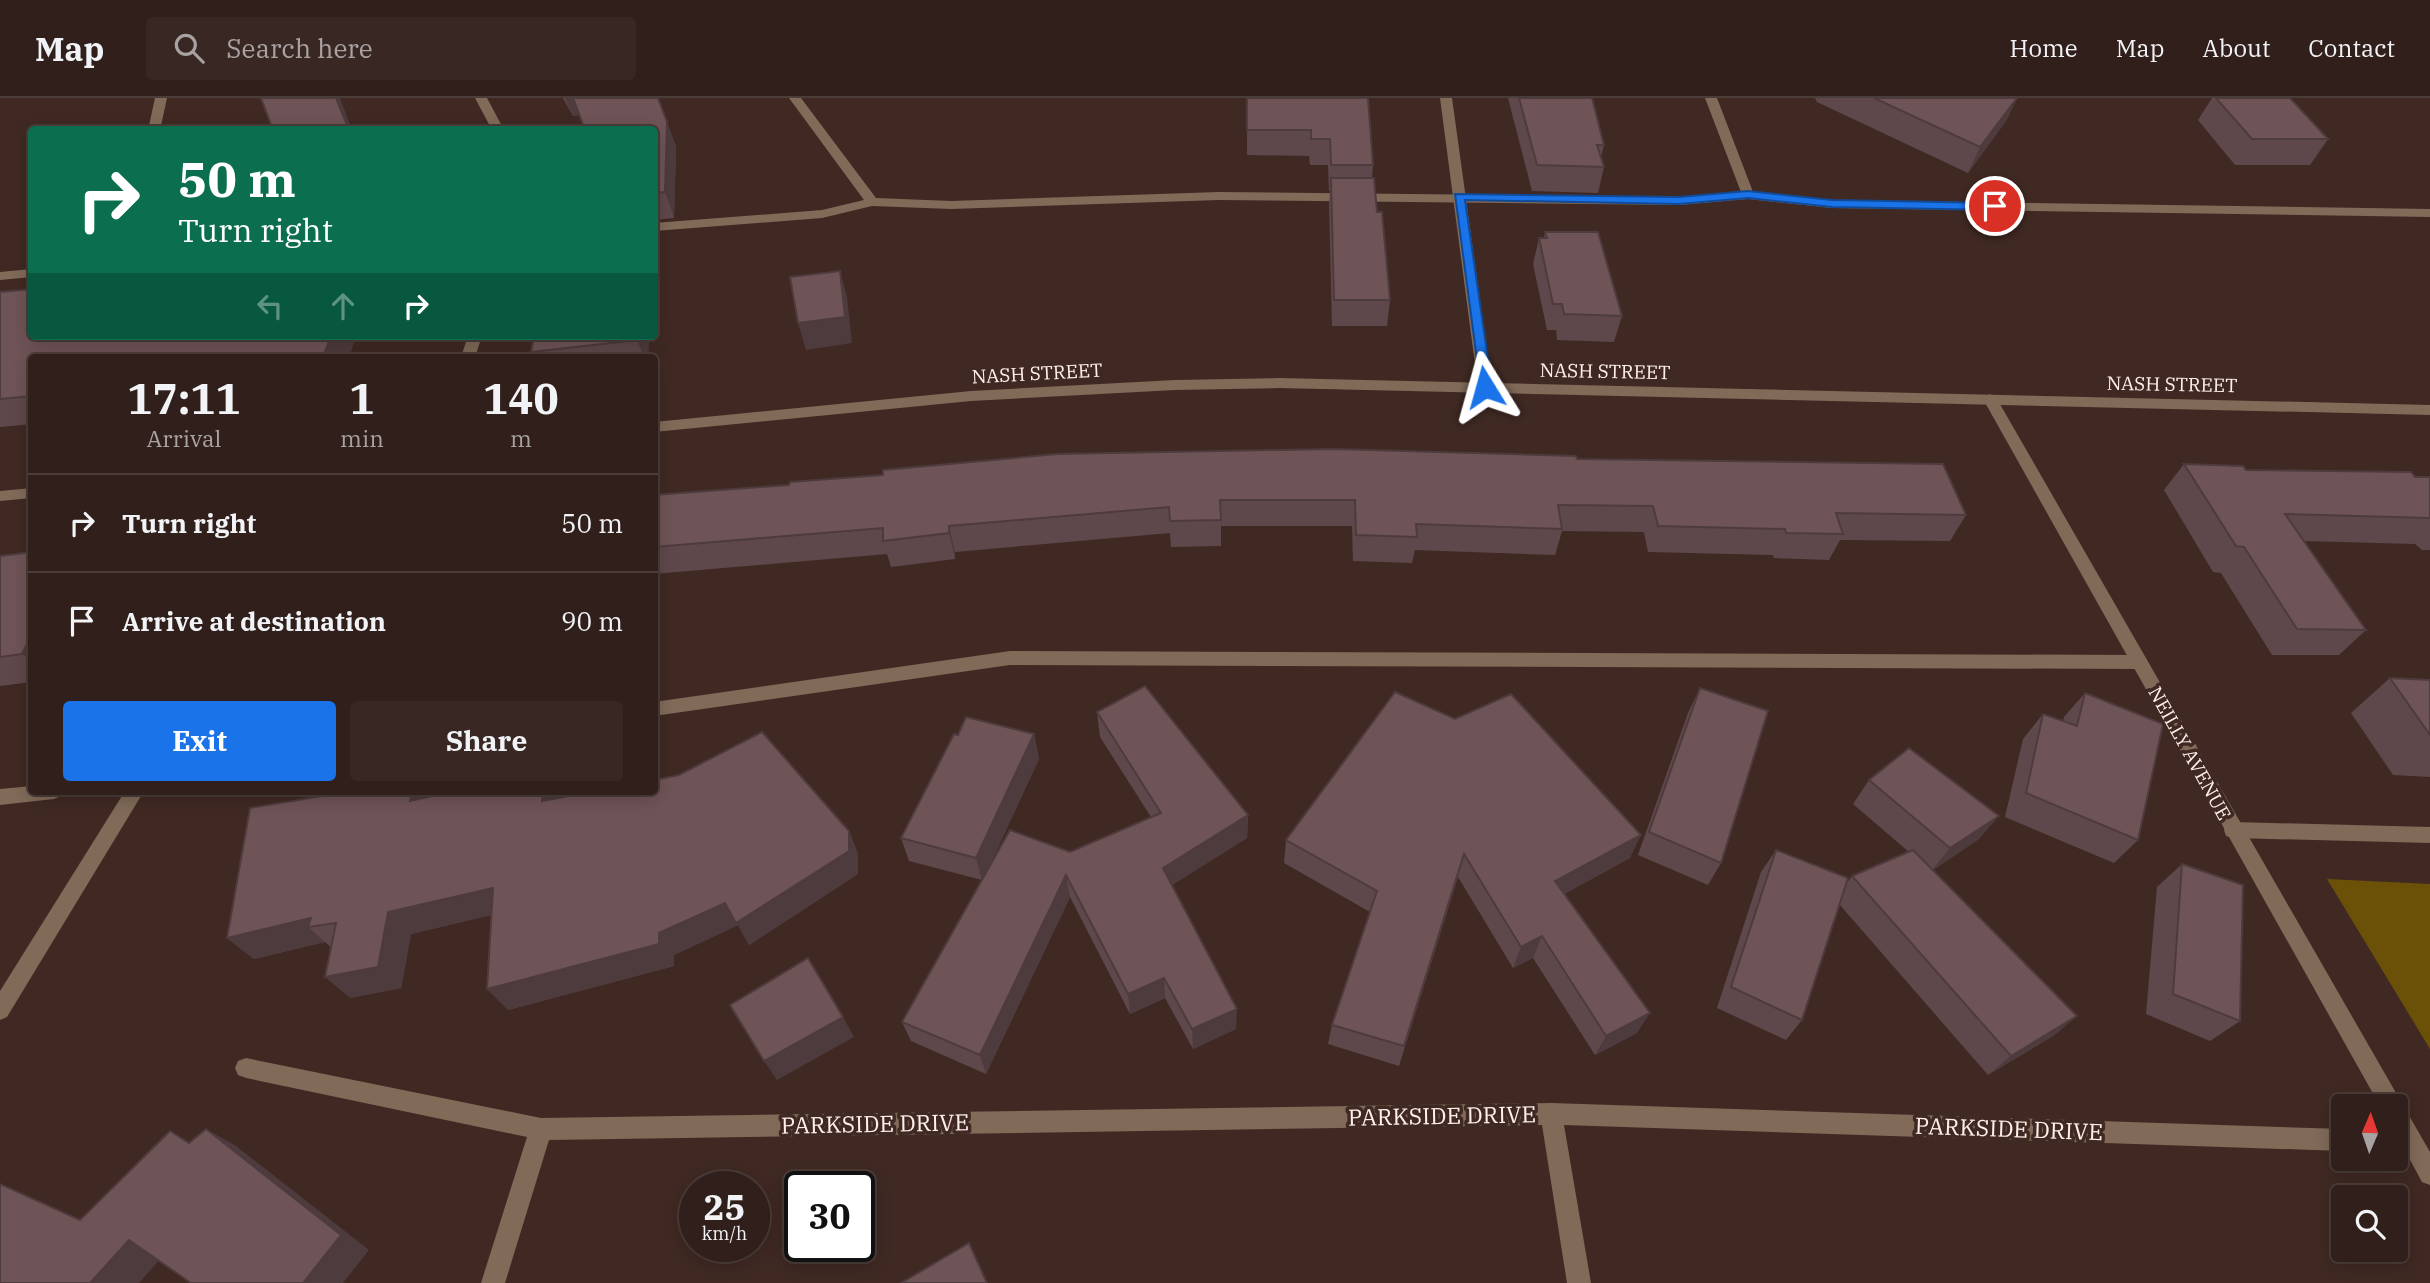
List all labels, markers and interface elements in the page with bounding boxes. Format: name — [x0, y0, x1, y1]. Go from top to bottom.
search box — [146, 17, 636, 80]
text: Map — [35, 27, 104, 70]
icon: search — [170, 29, 208, 67]
text: Search here — [226, 31, 373, 65]
text: Home — [2010, 32, 2078, 64]
text: Map — [2116, 32, 2164, 64]
text: About — [2202, 32, 2270, 64]
text: Contact — [2308, 32, 2395, 64]
text: 50 m — [178, 147, 296, 210]
icon: right — [63, 154, 154, 245]
pin — [1965, 176, 2025, 236]
icon: arrive — [1976, 187, 2014, 225]
text: Turn right — [178, 209, 333, 251]
icon: left — [251, 287, 289, 325]
icon: ahead — [324, 287, 362, 325]
icon: right — [397, 287, 435, 325]
position arrow — [1448, 350, 1522, 424]
street label: NASH STREET — [971, 358, 1103, 388]
street label: NASH STREET — [1539, 358, 1671, 384]
text: 17:11 — [127, 371, 241, 426]
text: 1 — [349, 371, 375, 426]
text: 140 — [483, 371, 559, 426]
street label: NASH STREET — [2106, 371, 2238, 397]
text: Arrival — [147, 423, 221, 453]
text: min — [340, 423, 384, 453]
text: m — [510, 423, 532, 453]
icon: right — [63, 504, 101, 542]
text: Turn right — [122, 506, 256, 540]
text: 50 m — [561, 506, 623, 540]
icon: arrive — [63, 602, 101, 640]
text: Arrive at destination — [122, 604, 386, 638]
text: 90 m — [561, 604, 623, 638]
street label: NEILLY AVENUE — [2143, 682, 2237, 824]
button: Exit — [63, 701, 336, 781]
button: Share — [350, 701, 623, 781]
north arrow — [2331, 1094, 2408, 1171]
map controls — [2331, 1094, 2408, 1262]
street label: PARKSIDE DRIVE — [1348, 1098, 1536, 1132]
street label: PARKSIDE DRIVE — [781, 1106, 969, 1140]
street label: PARKSIDE DRIVE — [1914, 1110, 2104, 1146]
speed limit sign: 30 — [784, 1171, 875, 1262]
text: 25 — [703, 1184, 746, 1230]
button: search — [2331, 1185, 2408, 1262]
text: km/h — [702, 1222, 747, 1245]

